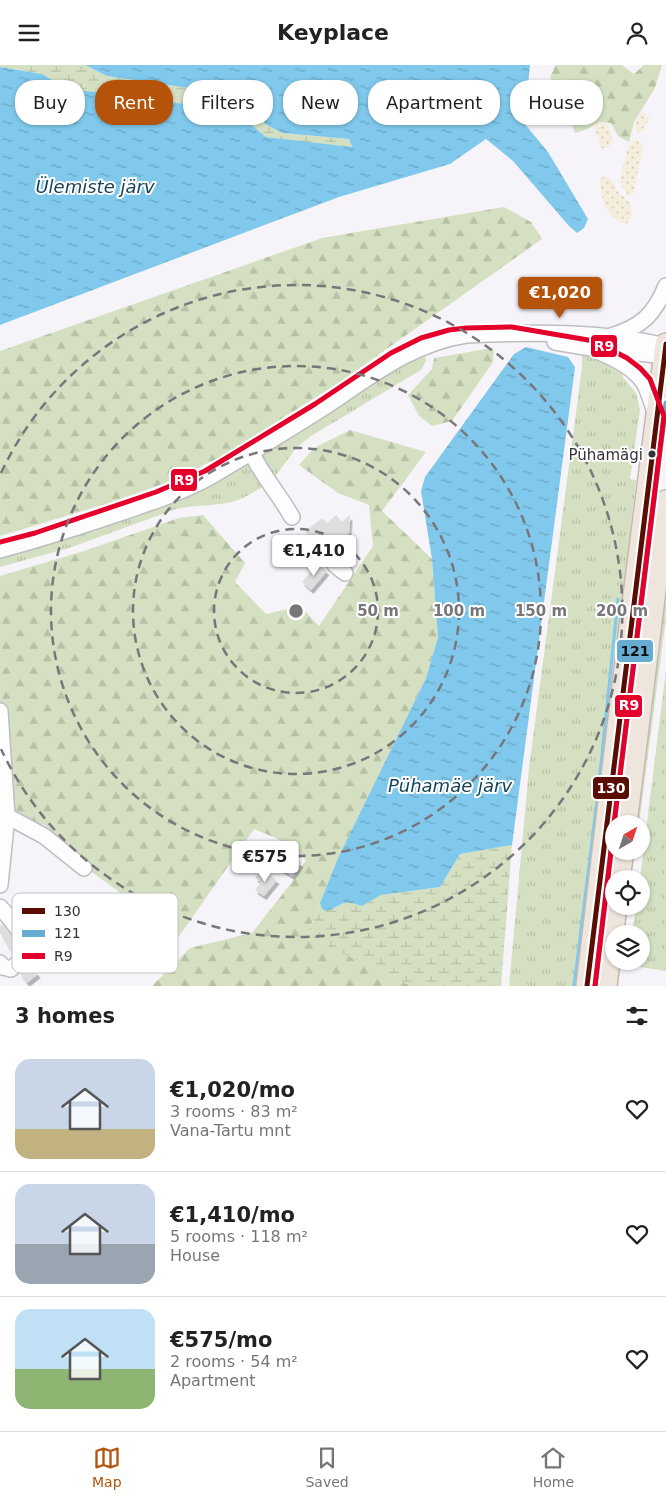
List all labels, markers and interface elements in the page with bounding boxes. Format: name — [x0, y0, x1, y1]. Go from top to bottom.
icon: menu — [15, 19, 43, 47]
icon: person — [623, 19, 651, 47]
text: Keyplace — [277, 20, 389, 45]
chip: Buy — [15, 80, 85, 125]
chip: Rent — [95, 80, 173, 125]
chip: Filters — [183, 80, 273, 125]
chip: New — [283, 80, 358, 125]
chip: Apartment — [368, 80, 500, 125]
chip: House — [510, 80, 603, 125]
water label: Ülemiste järv — [35, 176, 155, 197]
pin: €1,020 — [519, 277, 601, 319]
text: €1,020 — [529, 283, 591, 302]
line badge: R9 — [590, 334, 618, 358]
text: R9 — [594, 338, 614, 354]
place label: Pühamägi — [569, 446, 643, 464]
marker: Pühamägi — [647, 449, 657, 459]
line badge: R9 — [170, 468, 198, 492]
text: R9 — [174, 472, 194, 488]
pin: €1,410 — [273, 535, 355, 577]
text: €1,410 — [283, 541, 345, 560]
centre of rings — [287, 602, 305, 620]
text: 50 m — [357, 602, 399, 620]
text: 100 m — [433, 602, 485, 620]
text: 150 m — [515, 602, 567, 620]
text: 200 m — [596, 602, 648, 620]
line badge: 121 — [616, 639, 654, 663]
text: 121 — [620, 643, 650, 659]
line badge: R9 — [614, 694, 643, 718]
text: R9 — [619, 697, 639, 713]
water label: Pühamäe järv — [388, 775, 512, 796]
line badge: 130 — [592, 776, 630, 800]
text: 130 — [596, 780, 626, 796]
north arrow — [605, 815, 650, 860]
map controls — [605, 815, 650, 970]
pin: €575 — [235, 841, 295, 883]
text: €575 — [243, 847, 287, 866]
button: locate — [605, 870, 650, 915]
legend — [12, 893, 178, 973]
text: 130 — [54, 903, 81, 919]
text: 121 — [54, 925, 81, 941]
button: layers — [605, 925, 650, 970]
text: R9 — [54, 948, 73, 964]
icon: filters — [623, 1002, 651, 1030]
text: 3 homes — [15, 1004, 115, 1028]
text: €1,020/mo — [170, 1078, 295, 1102]
icon: home — [55, 1079, 115, 1139]
icon: heart — [623, 1095, 651, 1123]
text: 3 rooms · 83 m² — [170, 1102, 298, 1121]
text: Vana-Tartu mnt — [170, 1121, 291, 1140]
text: €1,410/mo — [170, 1203, 295, 1227]
icon: home — [55, 1204, 115, 1264]
icon: heart — [623, 1220, 651, 1248]
text: 5 rooms · 118 m² — [170, 1227, 308, 1246]
text: House — [170, 1246, 220, 1265]
text: €575/mo — [170, 1328, 272, 1352]
icon: home — [55, 1329, 115, 1389]
icon: heart — [623, 1345, 651, 1373]
text: 2 rooms · 54 m² — [170, 1352, 298, 1371]
text: Apartment — [170, 1371, 256, 1390]
tab: Map — [92, 1444, 122, 1490]
tab: Saved — [305, 1444, 349, 1490]
tab: Home — [533, 1444, 574, 1490]

